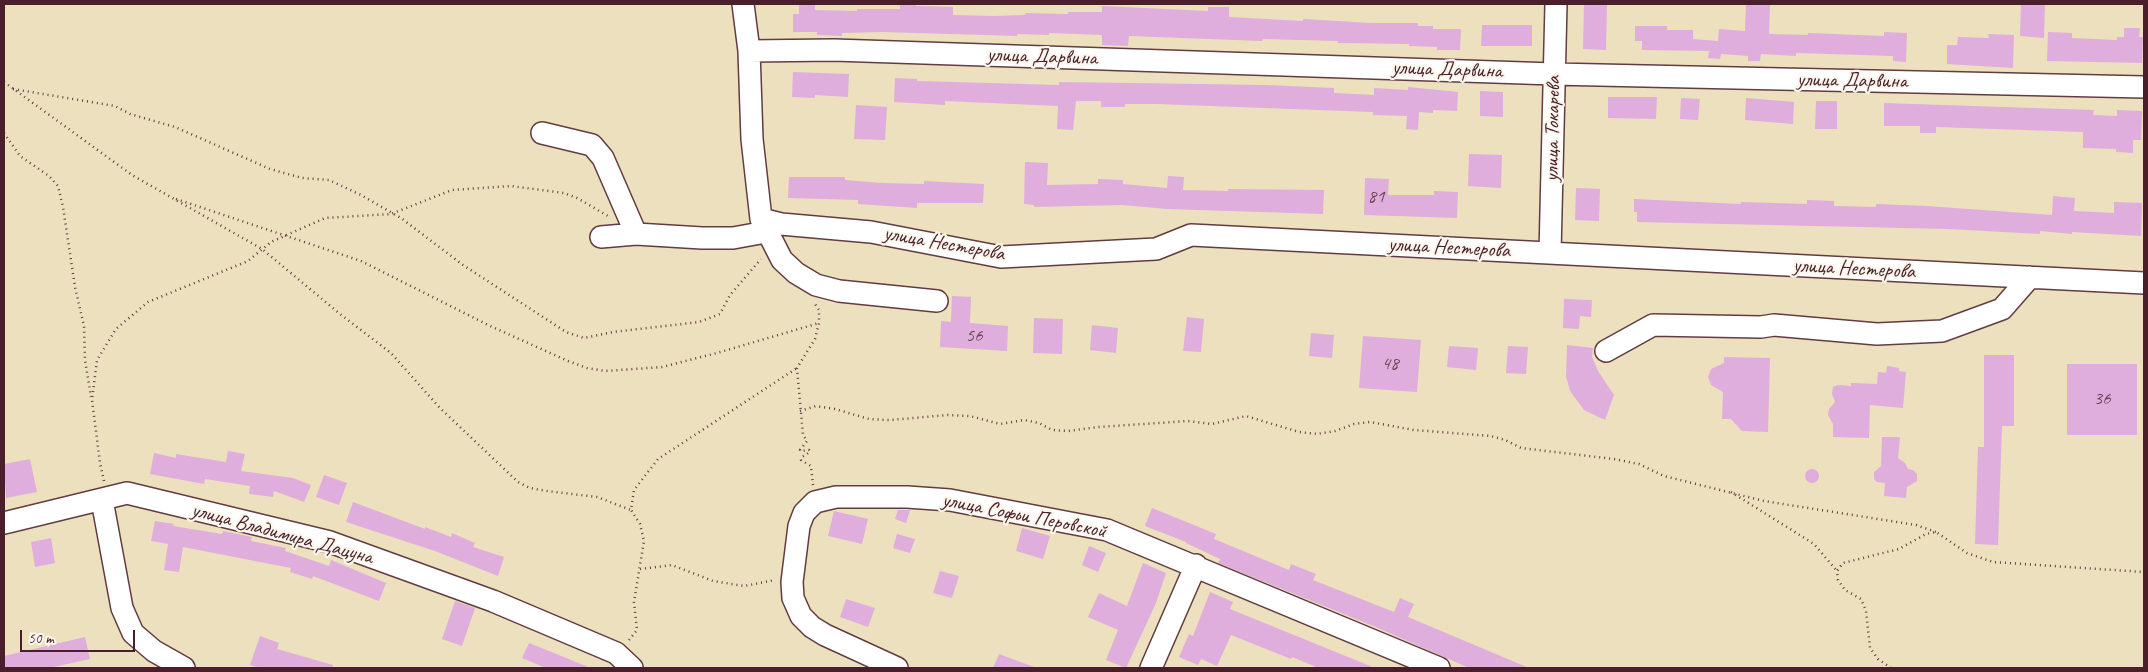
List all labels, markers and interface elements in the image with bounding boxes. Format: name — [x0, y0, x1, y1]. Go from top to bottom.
street label: улица Дарвина — [986, 42, 1098, 72]
street label: улица Дарвина — [1391, 55, 1503, 85]
street label: улица Дарвина — [1797, 67, 1907, 95]
street label: улица Токарева — [1539, 76, 1567, 182]
house number: 81 — [1367, 186, 1385, 208]
street label: улица Нестерова — [882, 221, 1006, 267]
street label: улица Нестерова — [1387, 232, 1511, 264]
street label: улица Нестерова — [1792, 253, 1916, 285]
house number: 56 — [965, 325, 983, 347]
house number: 48 — [1381, 353, 1399, 375]
house number: 36 — [2093, 388, 2111, 410]
street label: улица Софьи Перовской — [940, 488, 1108, 544]
street label: улица Владимира Дацуна — [189, 498, 375, 570]
scale bar — [22, 620, 138, 652]
text: 50 m — [28, 629, 54, 648]

